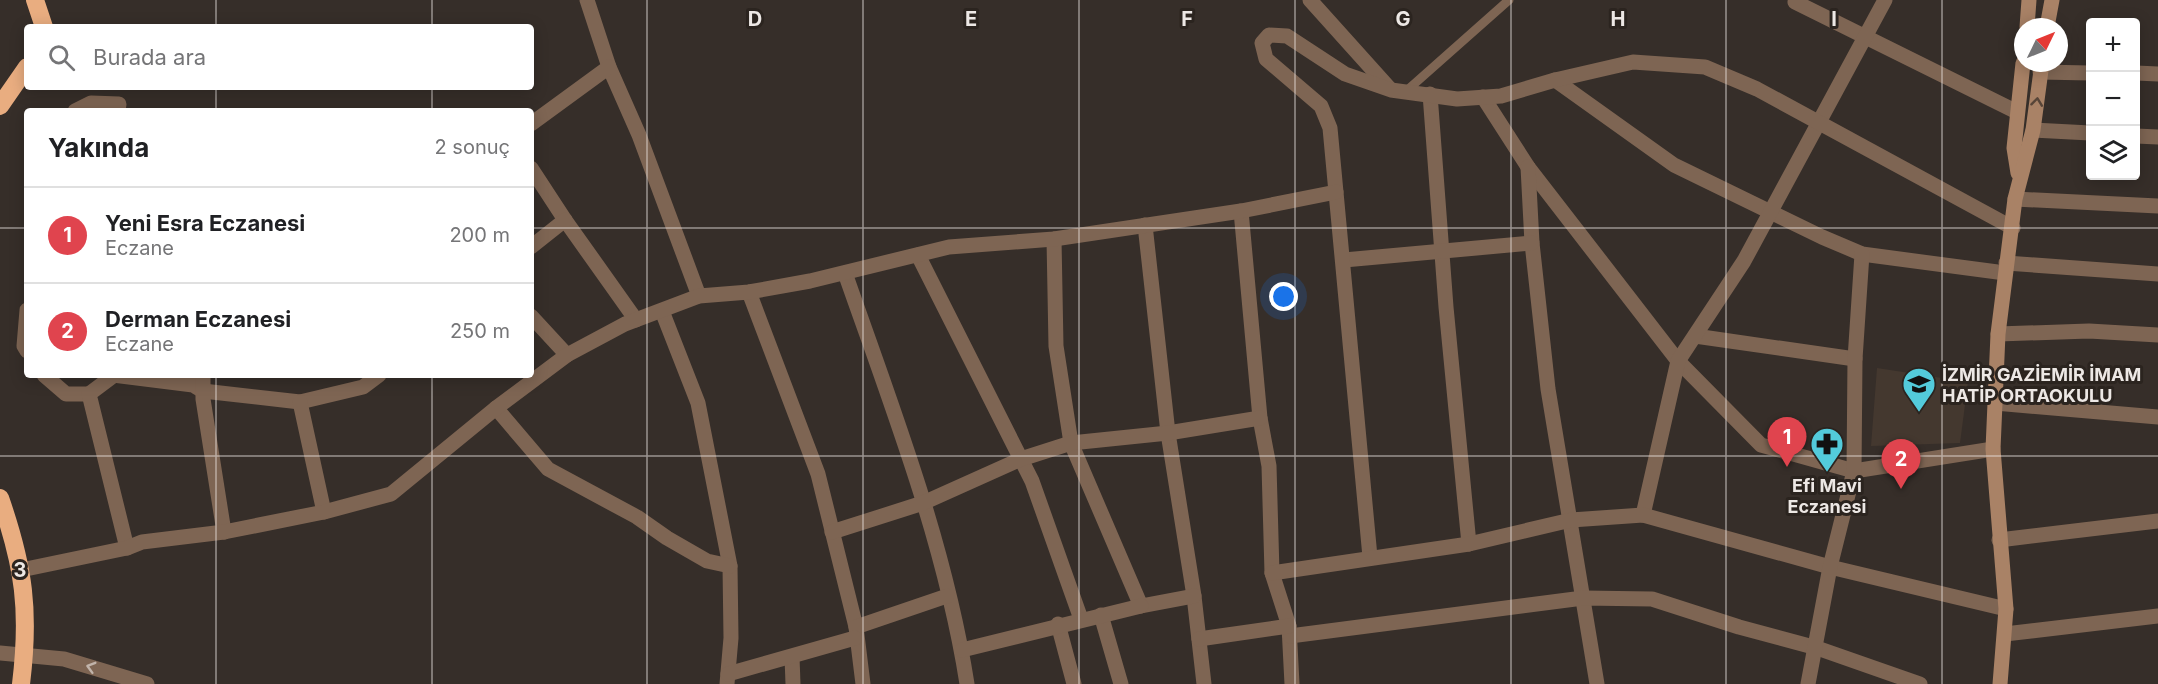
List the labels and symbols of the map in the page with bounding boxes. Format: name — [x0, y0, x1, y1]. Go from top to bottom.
text: D — [748, 7, 762, 31]
text: E — [965, 7, 977, 31]
text: F — [1181, 7, 1193, 31]
text: G — [1395, 7, 1411, 31]
text: H — [1611, 7, 1625, 31]
text: I — [1831, 7, 1837, 31]
north arrow — [2014, 18, 2068, 72]
one-way arrow — [2030, 97, 2043, 106]
your location — [1269, 282, 1298, 311]
place label: İZMİR GAZİEMİR İMAM HATİP ORTAOKULU — [1942, 364, 2141, 406]
school or university icon: İZMİR GAZİEMİR İMAM HATİP ORTAOKULU — [1901, 366, 1937, 413]
pin: 1 — [1768, 418, 1806, 467]
pharmacy icon: Efi Mavi Eczanesi — [1809, 426, 1845, 473]
pin: 2 — [1882, 440, 1920, 489]
place label: Efi Mavi Eczanesi — [1788, 475, 1866, 517]
text: 3 — [14, 558, 26, 582]
one-way arrow — [86, 661, 96, 674]

